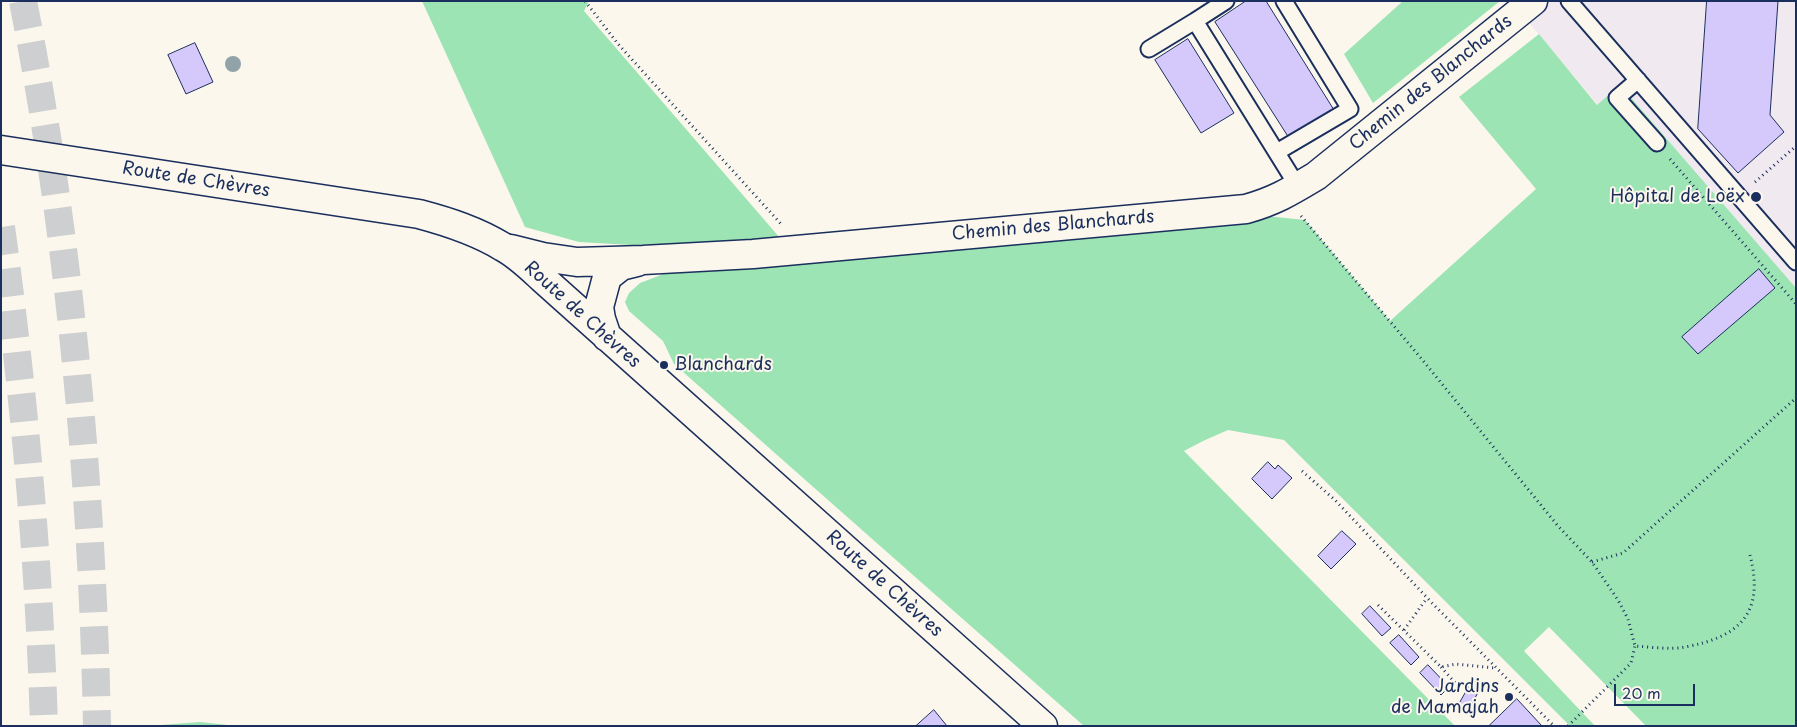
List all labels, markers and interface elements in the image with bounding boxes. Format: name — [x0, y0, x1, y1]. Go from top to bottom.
street label: Chemin des Blanchards — [1345, 11, 1517, 155]
street label: Route de Chèvres — [121, 158, 271, 202]
place label: Hôpital de Loëx — [1610, 186, 1745, 208]
marker: Hôpital de Loëx — [1749, 190, 1763, 204]
street label: Chemin des Blanchards — [951, 206, 1155, 246]
street label: Route de Chèvres — [519, 257, 645, 373]
place label: Blanchards — [674, 354, 772, 376]
marker: Blanchards — [658, 359, 670, 371]
street label: Route de Chèvres — [821, 526, 947, 642]
scale bar — [1617, 674, 1698, 706]
place label: Jardins de Mamajah — [1391, 676, 1499, 719]
text: 20 m — [1622, 681, 1661, 704]
marker: Jardins de Mamajah — [1503, 691, 1515, 703]

